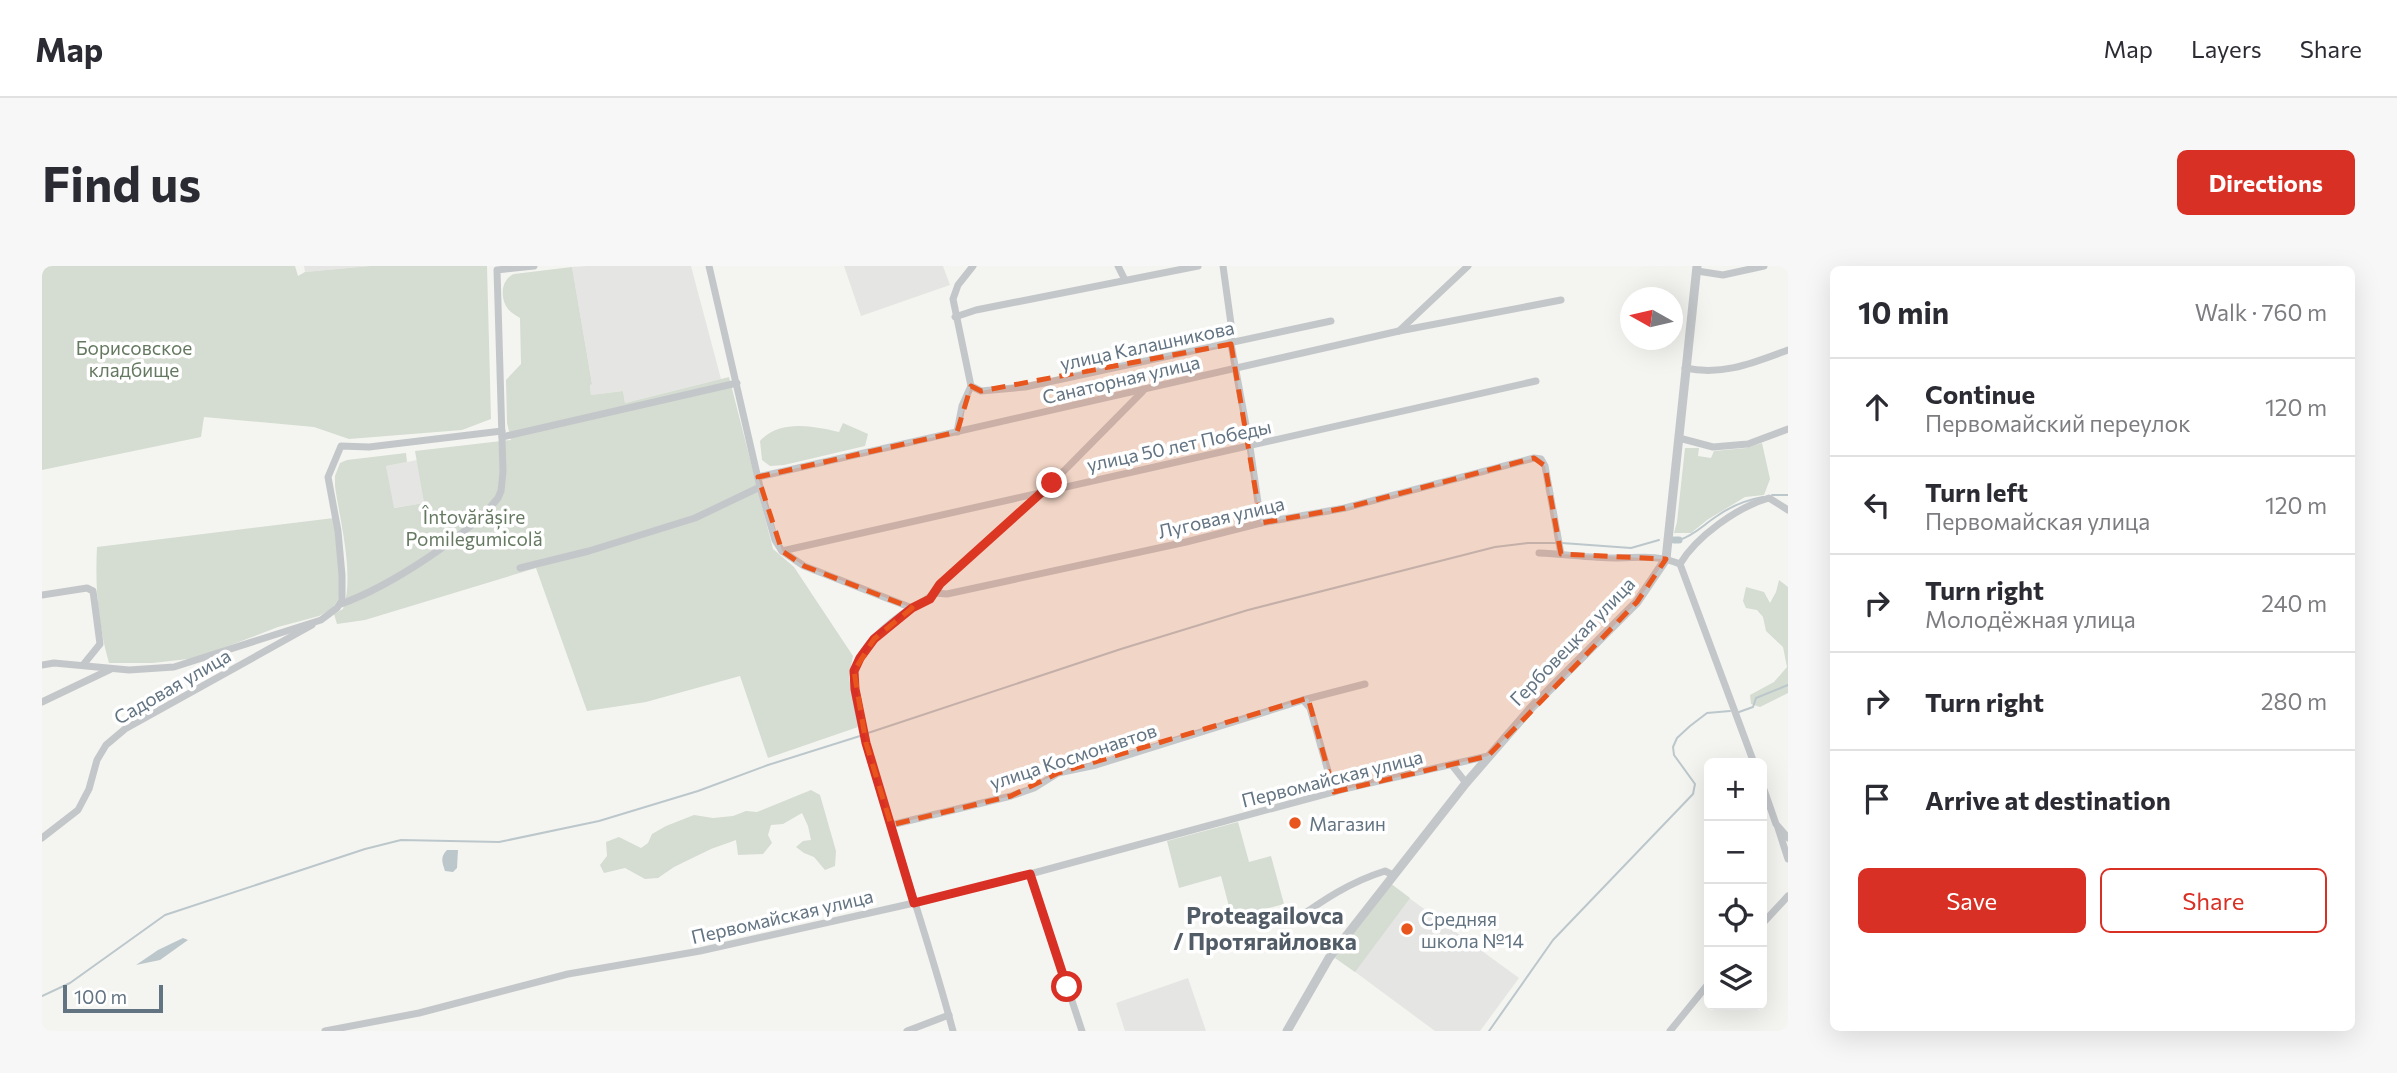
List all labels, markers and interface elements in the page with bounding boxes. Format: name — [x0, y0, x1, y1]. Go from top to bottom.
text: Map — [35, 28, 103, 69]
text: Map — [2104, 34, 2153, 63]
text: Layers — [2191, 34, 2262, 63]
text: Share — [2300, 34, 2362, 63]
button: Directions — [2177, 150, 2355, 215]
text: Find us — [42, 152, 201, 212]
north arrow — [1620, 287, 1683, 350]
text: 10 min — [1858, 293, 1949, 330]
text: Walk · 760 m — [2195, 298, 2327, 326]
street label: улица Калашникова — [1058, 315, 1236, 375]
park label: Борисовское кладбище — [76, 336, 192, 381]
street label: Санаторная улица — [1040, 350, 1202, 408]
text: Continue — [1925, 378, 2035, 409]
icon: ahead — [1858, 388, 1896, 426]
text: 120 m — [2265, 393, 2327, 421]
text: Первомайский переулок — [1925, 409, 2191, 437]
street label: улица 50 лет Победы — [1085, 414, 1273, 476]
route end — [1036, 467, 1067, 498]
text: Turn left — [1925, 476, 2028, 507]
icon: left — [1858, 486, 1896, 524]
street label: Луговая улица — [1155, 491, 1287, 543]
text: 120 m — [2265, 491, 2327, 519]
park label: Întovărășire Pomilegumicolă — [405, 505, 543, 550]
text: Первомайская улица — [1925, 507, 2150, 535]
street label: Гербовецкая улица — [1505, 572, 1639, 710]
text: Turn right — [1925, 574, 2044, 605]
icon: right — [1858, 584, 1896, 622]
text: 240 m — [2261, 589, 2327, 617]
text: Молодёжная улица — [1925, 605, 2136, 633]
street label: Садовая улица — [110, 643, 234, 729]
icon: right — [1858, 682, 1896, 720]
text: Turn right — [1925, 686, 2044, 717]
text: 280 m — [2261, 687, 2327, 715]
street label: улица Космонавтов — [987, 718, 1159, 794]
street label: Первомайская улица — [1239, 744, 1425, 812]
map controls — [1704, 758, 1767, 1010]
button: + — [1704, 758, 1767, 821]
icon: arrive — [1858, 780, 1896, 818]
text: Arrive at destination — [1925, 784, 2171, 815]
place label: Магазин — [1309, 812, 1386, 835]
marker: Магазин — [1287, 815, 1303, 831]
button: − — [1704, 821, 1767, 884]
button: Save — [1858, 868, 2086, 933]
button: Share — [2100, 868, 2327, 933]
street label: Первомайская улица — [689, 884, 875, 948]
button: locate — [1704, 884, 1767, 947]
district label: Proteagailovca / Протягайловка — [1173, 901, 1357, 955]
place label: Средняя школа №14 — [1421, 907, 1524, 952]
marker: Средняя школа №14 — [1399, 921, 1415, 937]
button: layers — [1704, 947, 1767, 1010]
route start — [1051, 971, 1082, 1002]
scale bar — [63, 982, 163, 1014]
text: 100 m — [74, 985, 127, 1008]

